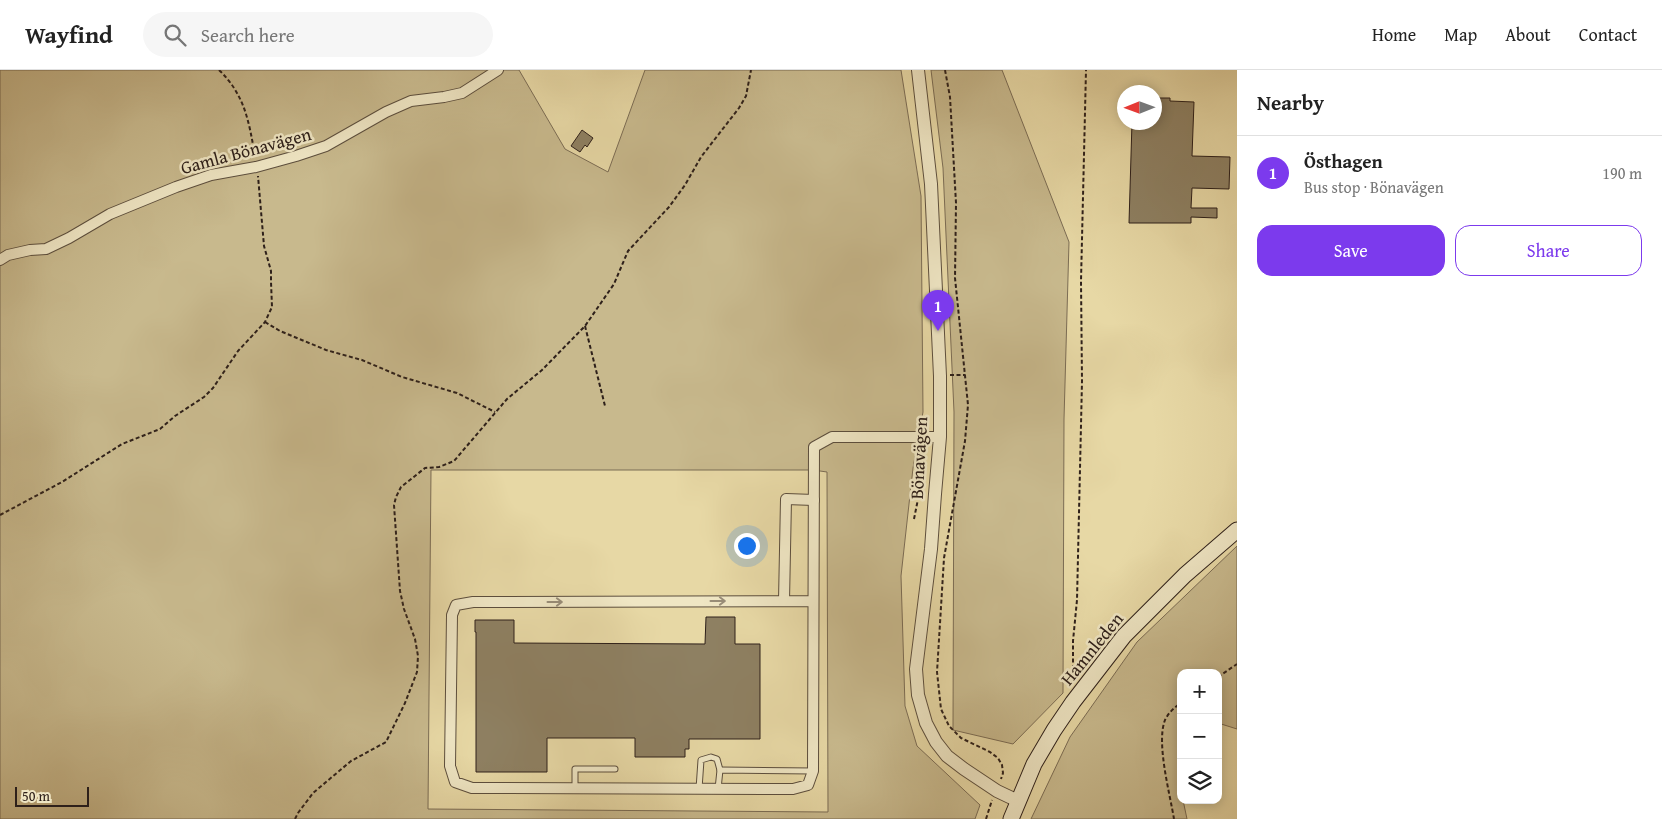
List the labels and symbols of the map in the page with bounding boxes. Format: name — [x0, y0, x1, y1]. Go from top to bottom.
north arrow — [1117, 85, 1162, 130]
street label: Gamla Bönavägen — [178, 120, 314, 181]
pin: 1 — [922, 290, 954, 331]
street label: Bönavägen — [903, 416, 934, 500]
your location — [734, 533, 760, 559]
one-way arrow — [546, 597, 563, 607]
one-way arrow — [709, 597, 725, 606]
street label: Hamnleden — [1054, 606, 1129, 691]
scale bar — [15, 784, 89, 807]

